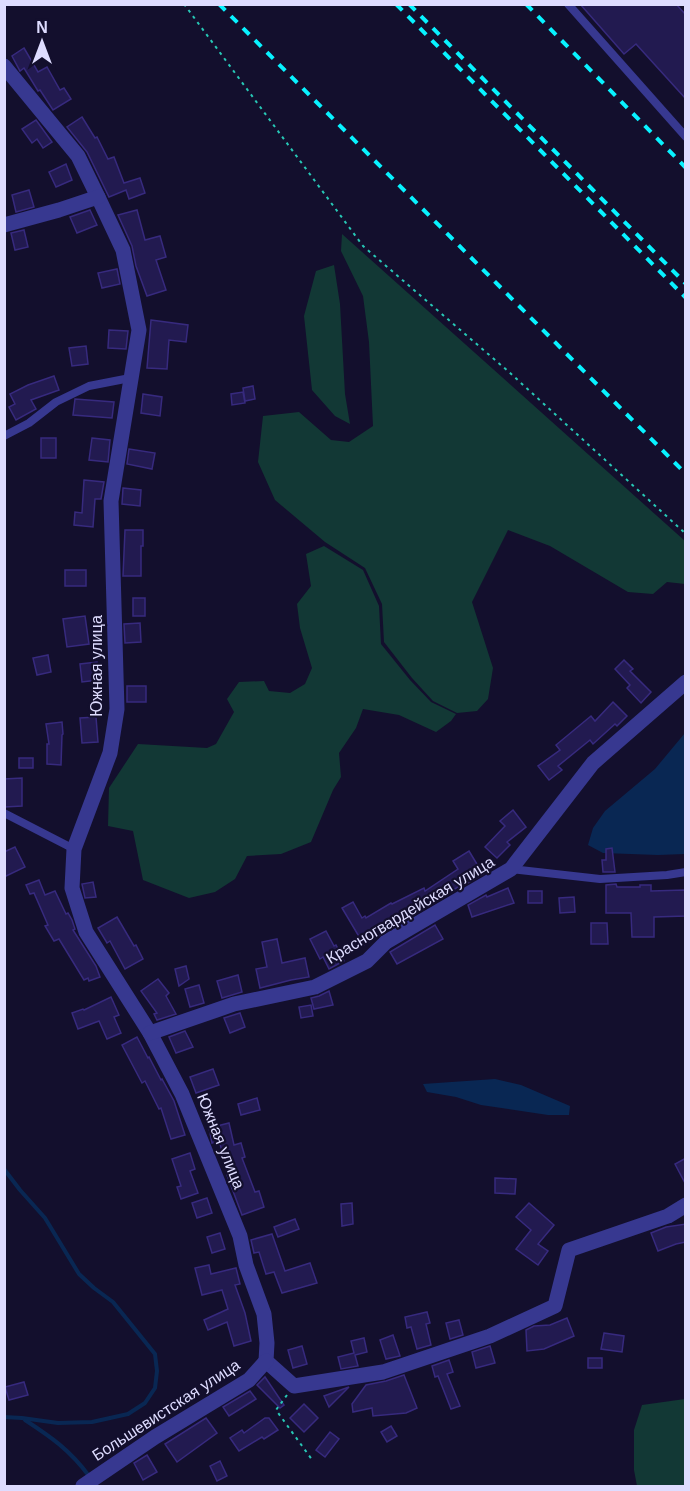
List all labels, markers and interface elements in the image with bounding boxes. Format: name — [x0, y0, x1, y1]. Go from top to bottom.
north arrow — [12, 12, 72, 72]
text: N — [36, 19, 48, 36]
street label: Южная улица — [88, 615, 105, 717]
street label: Красногвардейская улица — [323, 853, 497, 967]
street label: Южная улица — [194, 1091, 248, 1191]
street label: Большевистская улица — [89, 1356, 243, 1464]

